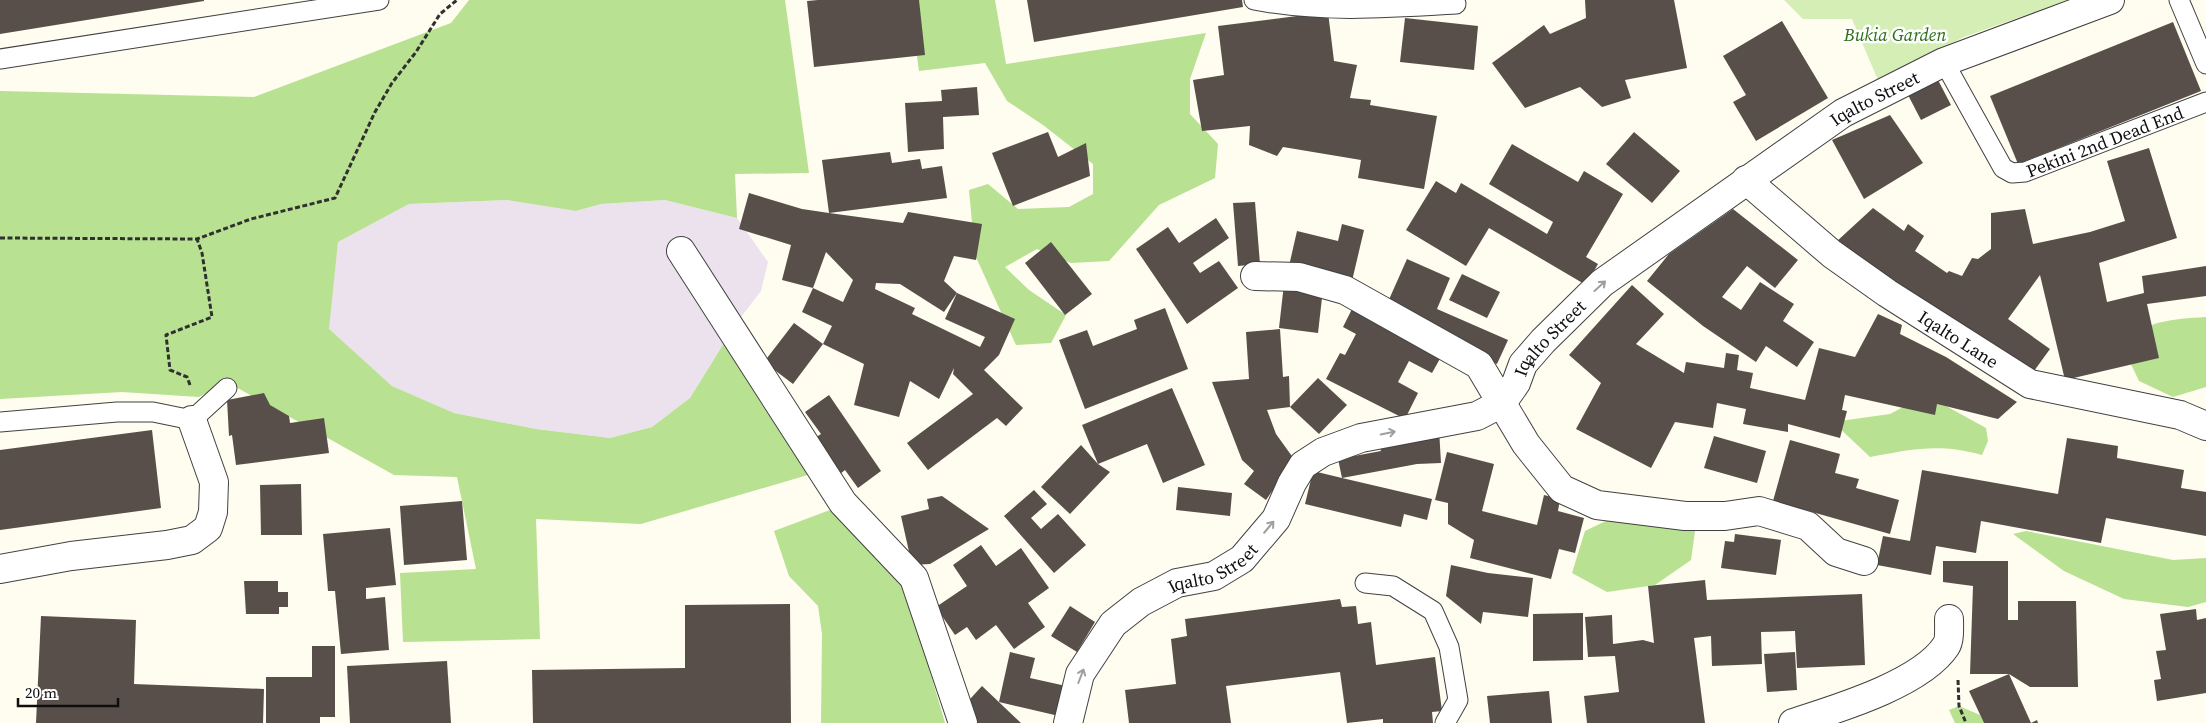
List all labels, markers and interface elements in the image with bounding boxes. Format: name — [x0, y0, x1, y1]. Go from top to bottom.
park label: Bukia Garden — [1843, 22, 1946, 47]
street label: Iqalto Street — [1824, 64, 1923, 131]
street label: Pekini 2nd Dead End — [2022, 99, 2187, 183]
one-way arrow — [1593, 280, 1606, 292]
street label: Iqalto Street — [1507, 294, 1591, 380]
street label: Iqalto Lane — [1914, 304, 2004, 374]
one-way arrow — [1379, 428, 1395, 437]
one-way arrow — [1263, 521, 1274, 534]
street label: Iqalto Street — [1163, 537, 1263, 598]
one-way arrow — [1077, 669, 1086, 684]
scale bar — [18, 676, 118, 708]
text: 20 m — [25, 682, 57, 703]

